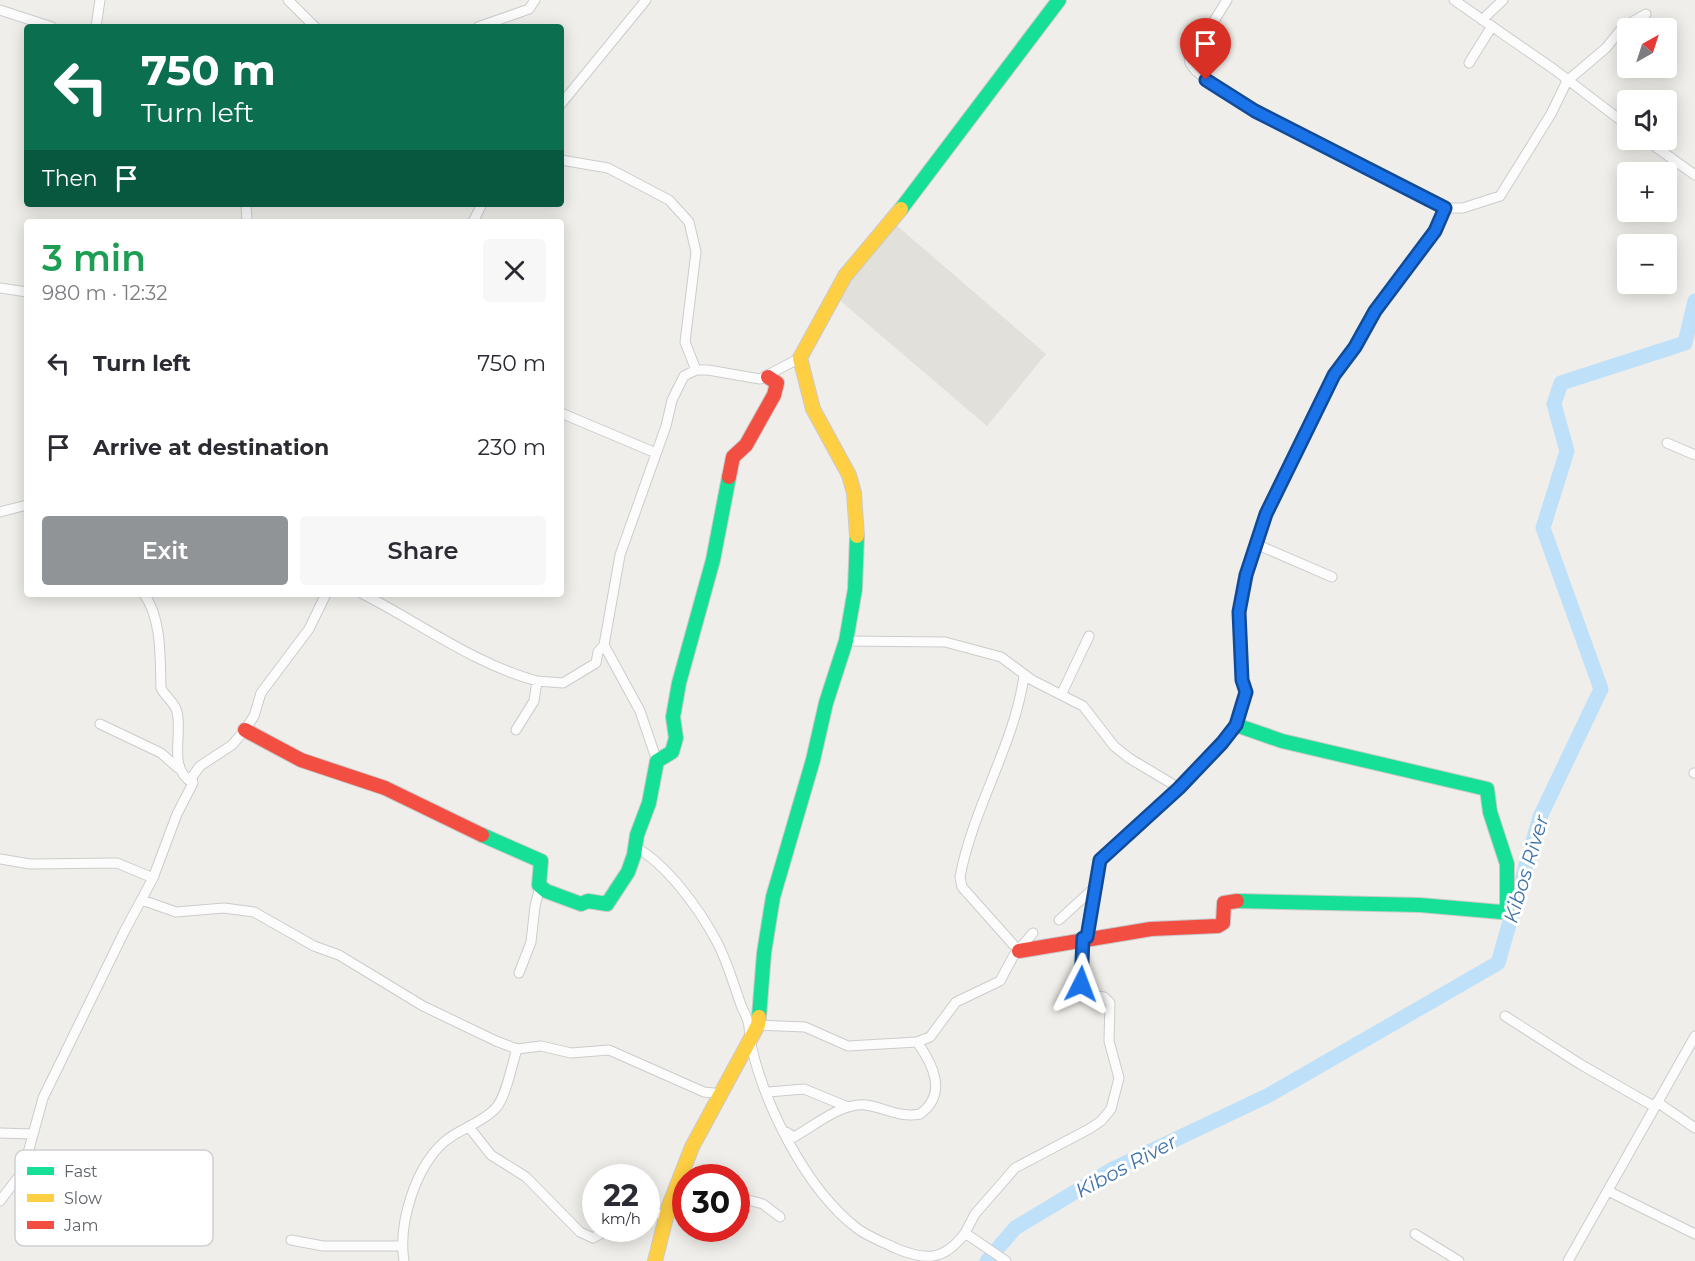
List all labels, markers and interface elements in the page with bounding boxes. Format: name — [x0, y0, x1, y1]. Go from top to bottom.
pin — [1180, 18, 1231, 80]
north arrow — [1617, 18, 1677, 78]
map controls — [1617, 18, 1677, 294]
icon: arrive — [1189, 27, 1222, 60]
text: 750 m — [141, 44, 276, 96]
icon: left — [42, 48, 120, 126]
button: sound — [1617, 90, 1677, 150]
text: Turn left — [141, 96, 254, 129]
icon: arrive — [110, 162, 143, 195]
button: + — [1617, 162, 1677, 222]
text: Then — [42, 165, 98, 192]
button: − — [1617, 234, 1677, 294]
text: 3 min — [42, 236, 146, 280]
button: close — [483, 239, 546, 302]
text: 980 m · 12:32 — [42, 281, 168, 305]
icon: left — [42, 347, 75, 380]
text: Turn left — [93, 350, 191, 377]
text: 750 m — [477, 350, 546, 377]
icon: arrive — [42, 431, 75, 464]
text: Arrive at destination — [93, 434, 329, 461]
text: 230 m — [477, 434, 546, 461]
button: Exit — [42, 516, 288, 585]
button: Share — [300, 516, 546, 585]
water label: Kibos River — [1498, 811, 1554, 926]
position arrow — [1049, 952, 1113, 1016]
water label: Kibos River — [1071, 1129, 1182, 1203]
legend — [15, 1150, 213, 1246]
text: Fast — [64, 1162, 98, 1181]
speed limit sign: 30 — [672, 1164, 750, 1242]
text: 22 — [603, 1177, 639, 1214]
text: Slow — [64, 1189, 102, 1208]
text: km/h — [601, 1209, 641, 1228]
text: Jam — [63, 1216, 98, 1235]

